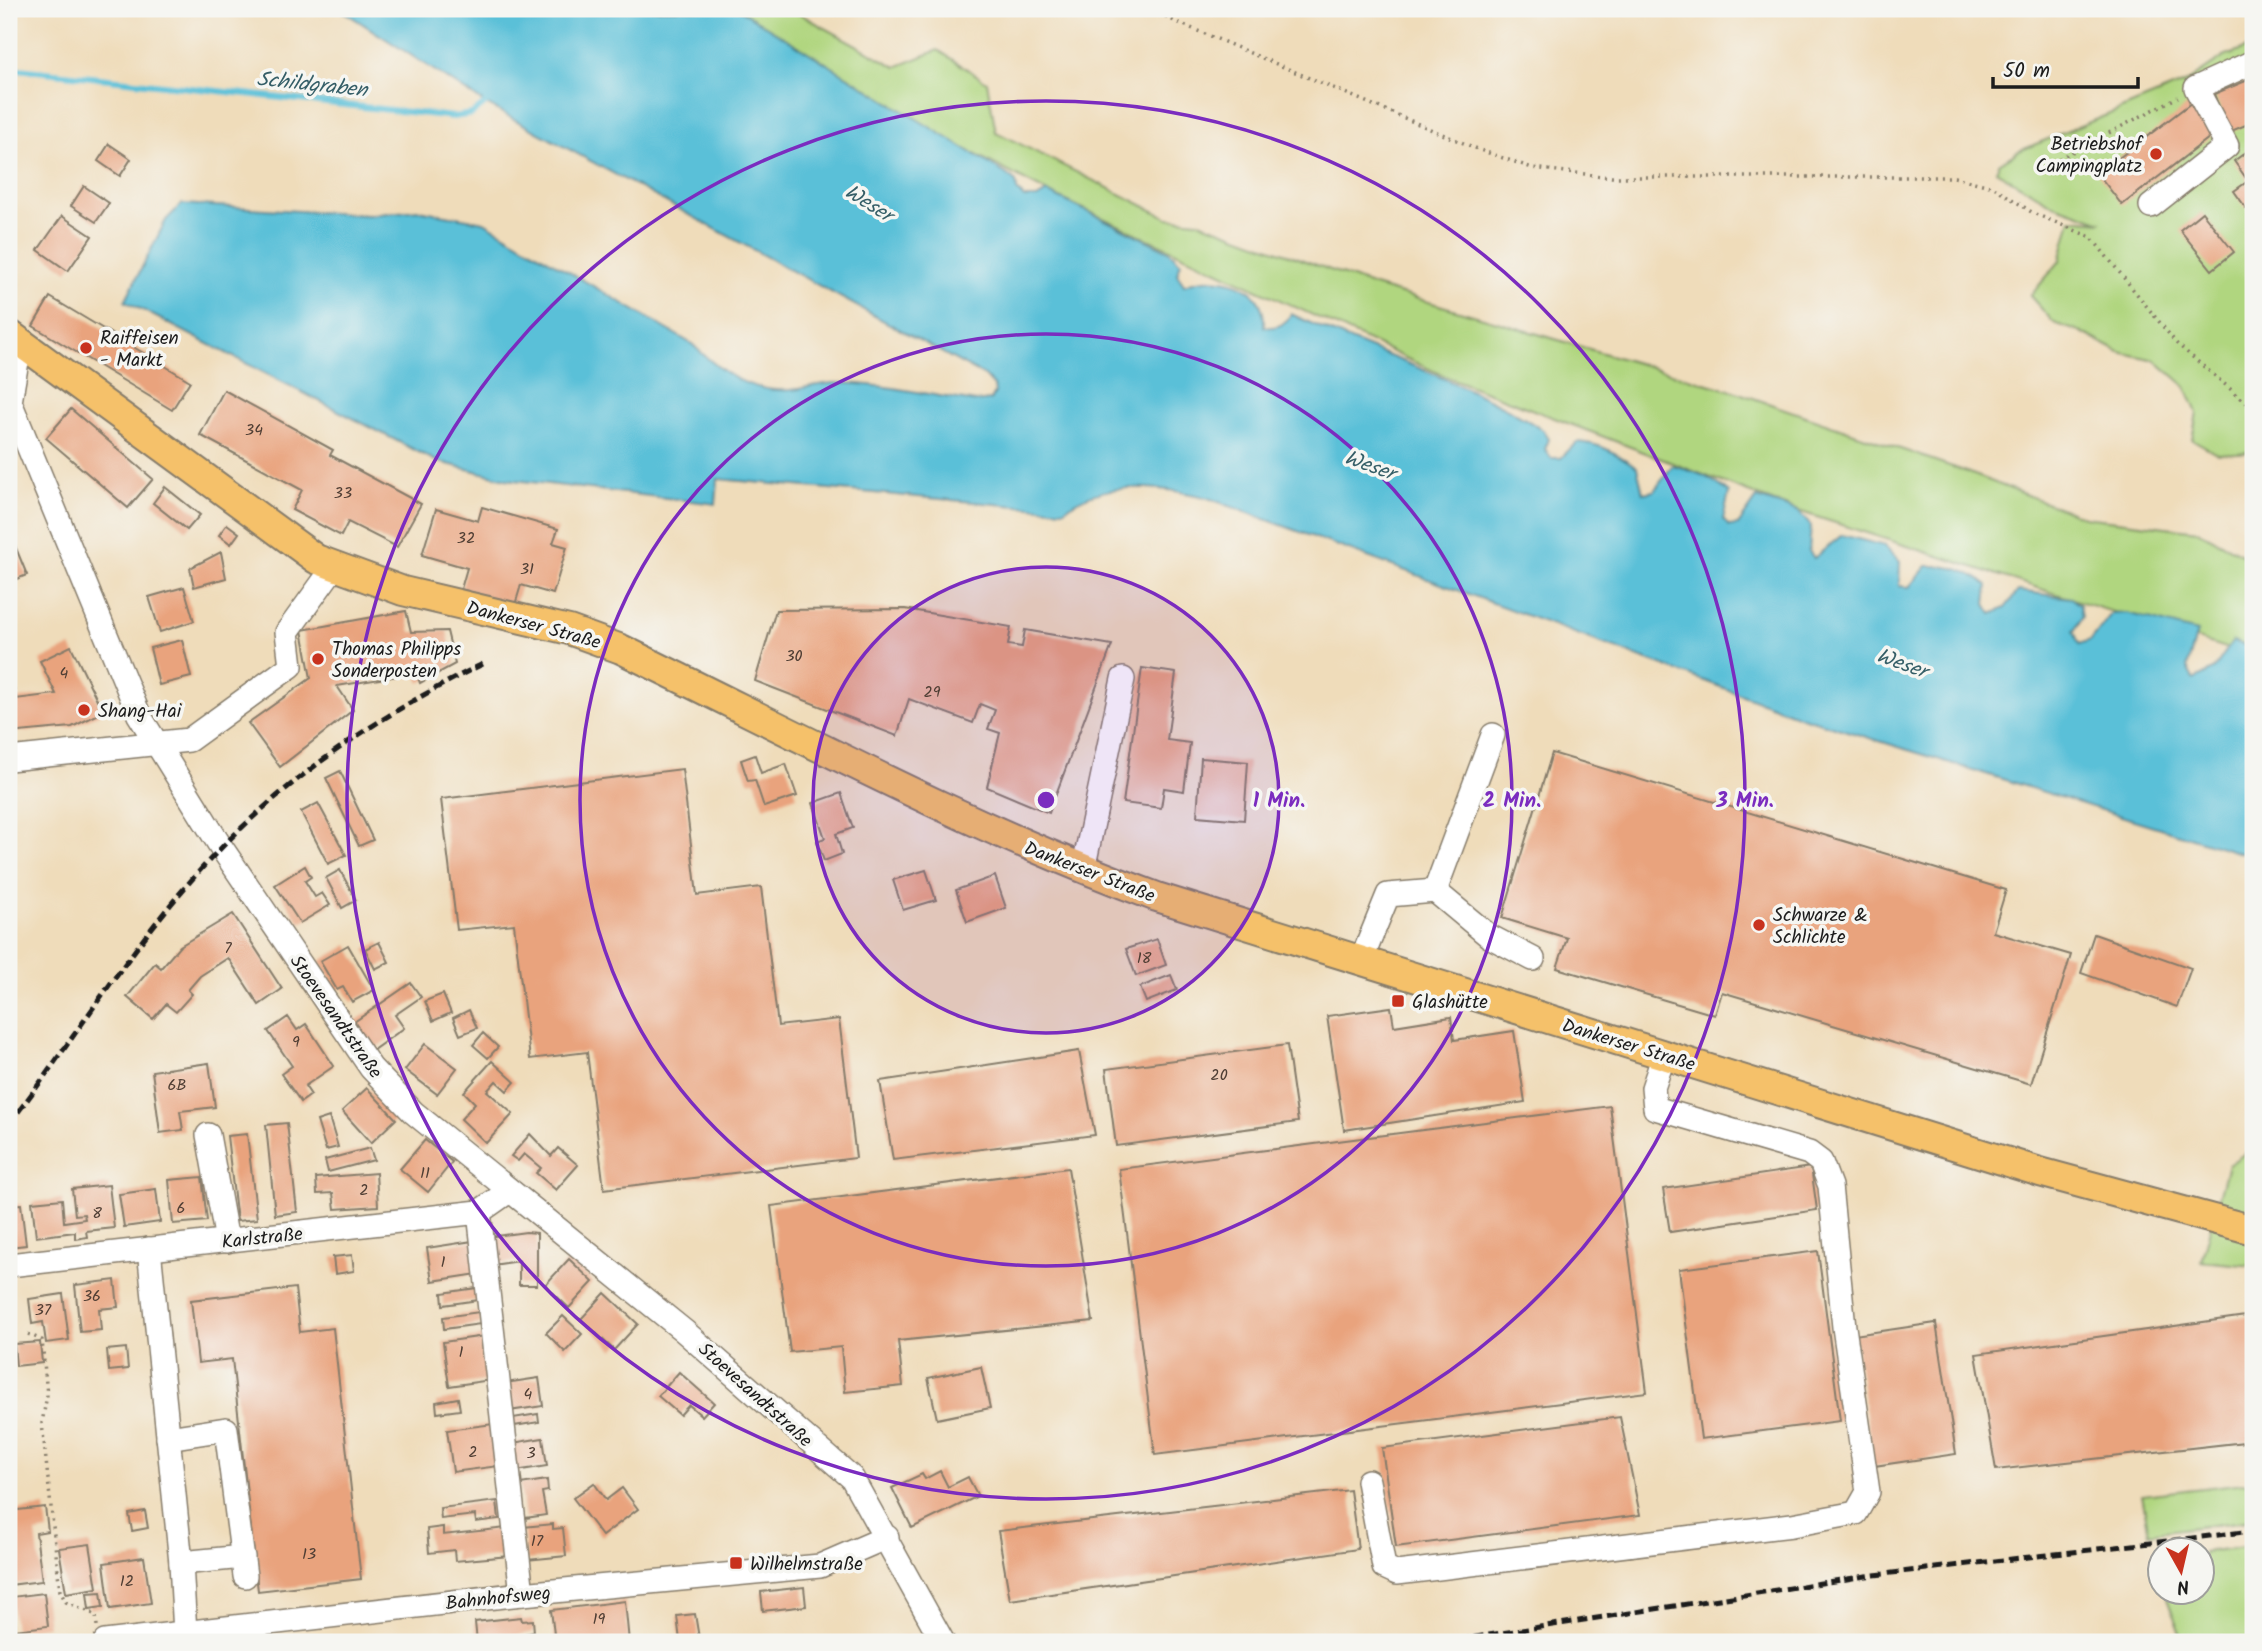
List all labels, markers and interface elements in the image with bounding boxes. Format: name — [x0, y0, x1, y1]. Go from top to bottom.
scale bar — [1993, 46, 2138, 90]
text: 50 m — [2003, 55, 2050, 88]
water label: Schildgraben — [255, 63, 370, 108]
place label: Betriebshof Campingplatz — [2035, 130, 2144, 182]
marker: Betriebshof Campingplatz — [2148, 146, 2164, 162]
water label: Weser — [838, 177, 902, 234]
place label: Raiffeisen - Markt — [100, 324, 179, 376]
marker: Raiffeisen - Markt — [78, 340, 94, 356]
house number: 34 — [245, 418, 263, 443]
water label: Weser — [1340, 442, 1403, 492]
house number: 33 — [334, 481, 352, 506]
house number: 32 — [457, 526, 475, 551]
house number: 31 — [520, 557, 534, 582]
street label: Dankerser Straße — [463, 594, 604, 658]
place label: Thomas Philipps Sonderposten — [332, 635, 461, 687]
water label: Weser — [1872, 640, 1935, 690]
house number: 30 — [785, 644, 803, 669]
marker: Thomas Philipps Sonderposten — [310, 651, 326, 667]
house number: 4 — [60, 661, 69, 686]
house number: 29 — [923, 680, 941, 705]
place label: Shang-Hai — [98, 697, 183, 727]
marker: Shang-Hai — [76, 702, 92, 718]
text: 1 Min. — [1253, 785, 1305, 818]
text: 2 Min. — [1483, 785, 1541, 818]
text: 3 Min. — [1715, 785, 1774, 818]
centre of rings — [1034, 788, 1058, 812]
street label: Dankerser Straße — [1020, 834, 1159, 912]
place label: Schwarze & Schlichte — [1773, 901, 1868, 953]
marker: Schwarze & Schlichte — [1751, 917, 1767, 933]
house number: 7 — [224, 936, 232, 961]
house number: 18 — [1137, 946, 1152, 971]
street label: Stoevesandtstraße — [281, 949, 390, 1086]
place label: Glashütte — [1412, 988, 1488, 1018]
marker: Glashütte — [1390, 993, 1406, 1009]
street label: Dankerser Straße — [1558, 1011, 1699, 1081]
house number: 9 — [292, 1030, 300, 1055]
house number: 20 — [1210, 1063, 1228, 1088]
house number: 6B — [167, 1073, 187, 1098]
house number: 11 — [420, 1161, 430, 1186]
house number: 2 — [359, 1178, 369, 1203]
house number: 6 — [177, 1196, 185, 1221]
house number: 8 — [92, 1201, 102, 1226]
street label: Karlstraße — [220, 1220, 305, 1258]
house number: 1 — [440, 1250, 446, 1275]
house number: 36 — [83, 1284, 101, 1309]
house number: 37 — [35, 1298, 52, 1323]
street label: Stoevesandtstraße — [691, 1336, 819, 1456]
house number: 1 — [458, 1340, 464, 1365]
house number: 4 — [524, 1382, 533, 1407]
house number: 2 — [468, 1440, 478, 1465]
house number: 3 — [526, 1441, 536, 1466]
house number: 17 — [531, 1529, 544, 1554]
north arrow — [2146, 1536, 2216, 1606]
house number: 13 — [302, 1542, 316, 1567]
place label: Wilhelmstraße — [750, 1550, 863, 1580]
marker: Wilhelmstraße — [728, 1555, 744, 1571]
house number: 12 — [120, 1569, 134, 1594]
text: N — [2175, 1570, 2191, 1602]
street label: Bahnhofsweg — [444, 1579, 552, 1619]
house number: 19 — [593, 1607, 606, 1632]

